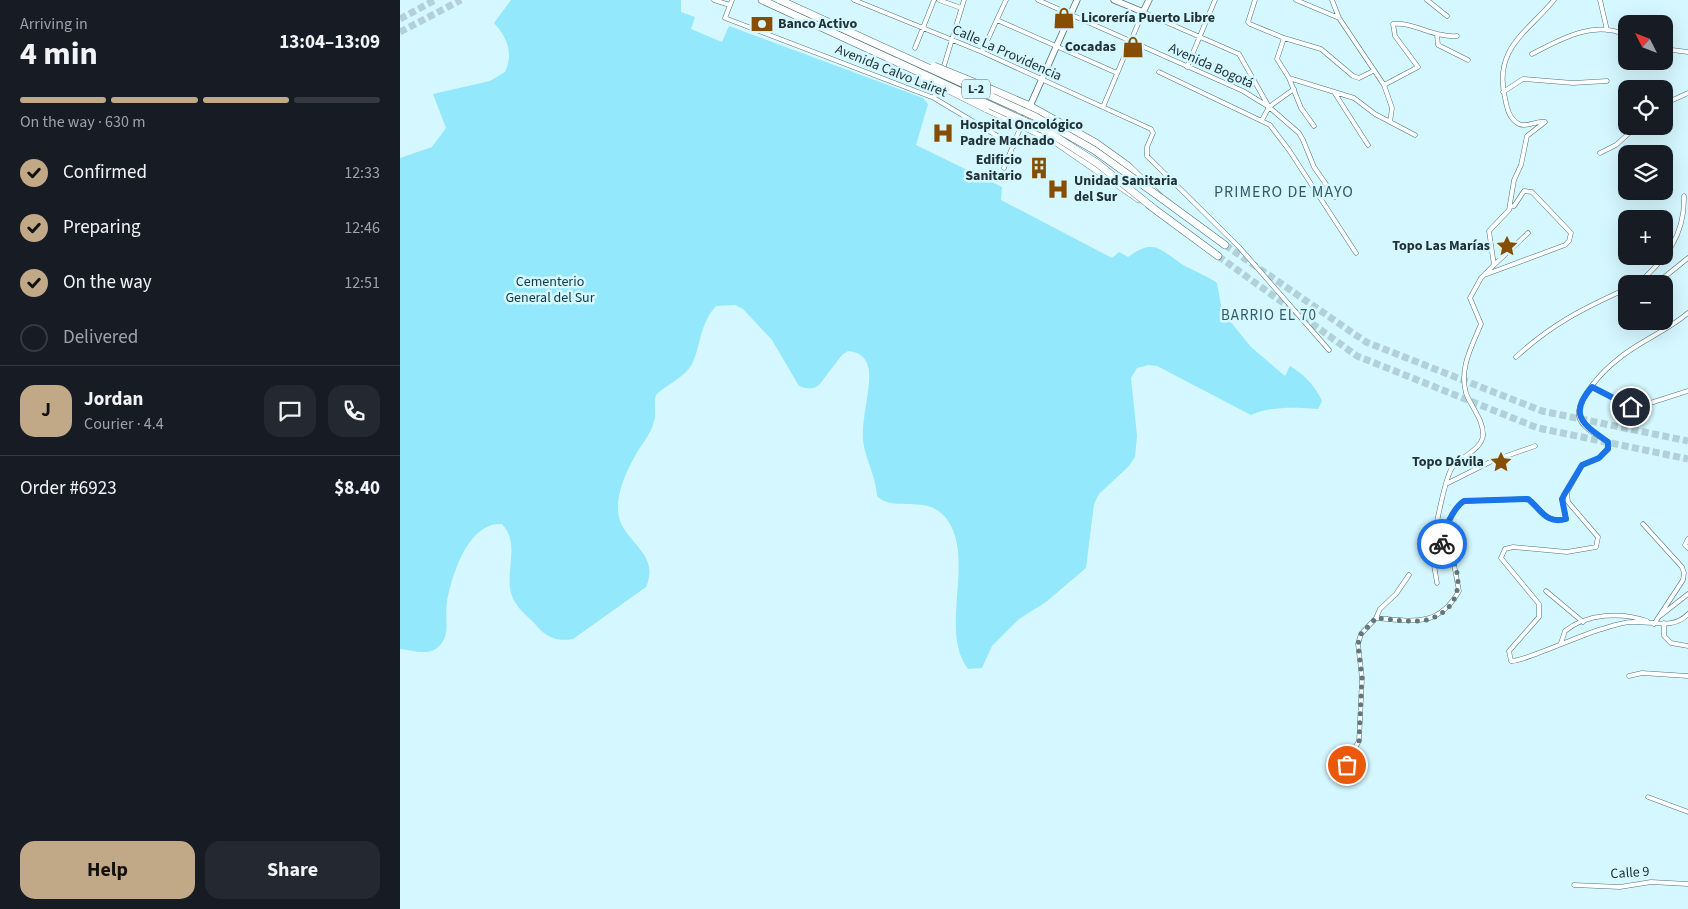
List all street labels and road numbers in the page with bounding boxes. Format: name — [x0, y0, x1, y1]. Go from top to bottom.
street label: Calle La Providencia — [949, 20, 1065, 86]
street label: Avenida Bogotá — [1165, 38, 1257, 94]
street label: Avenida Calvo Lairet — [832, 39, 950, 103]
road number: L-2 — [962, 80, 990, 98]
street label: Calle 9 — [1610, 862, 1650, 884]

